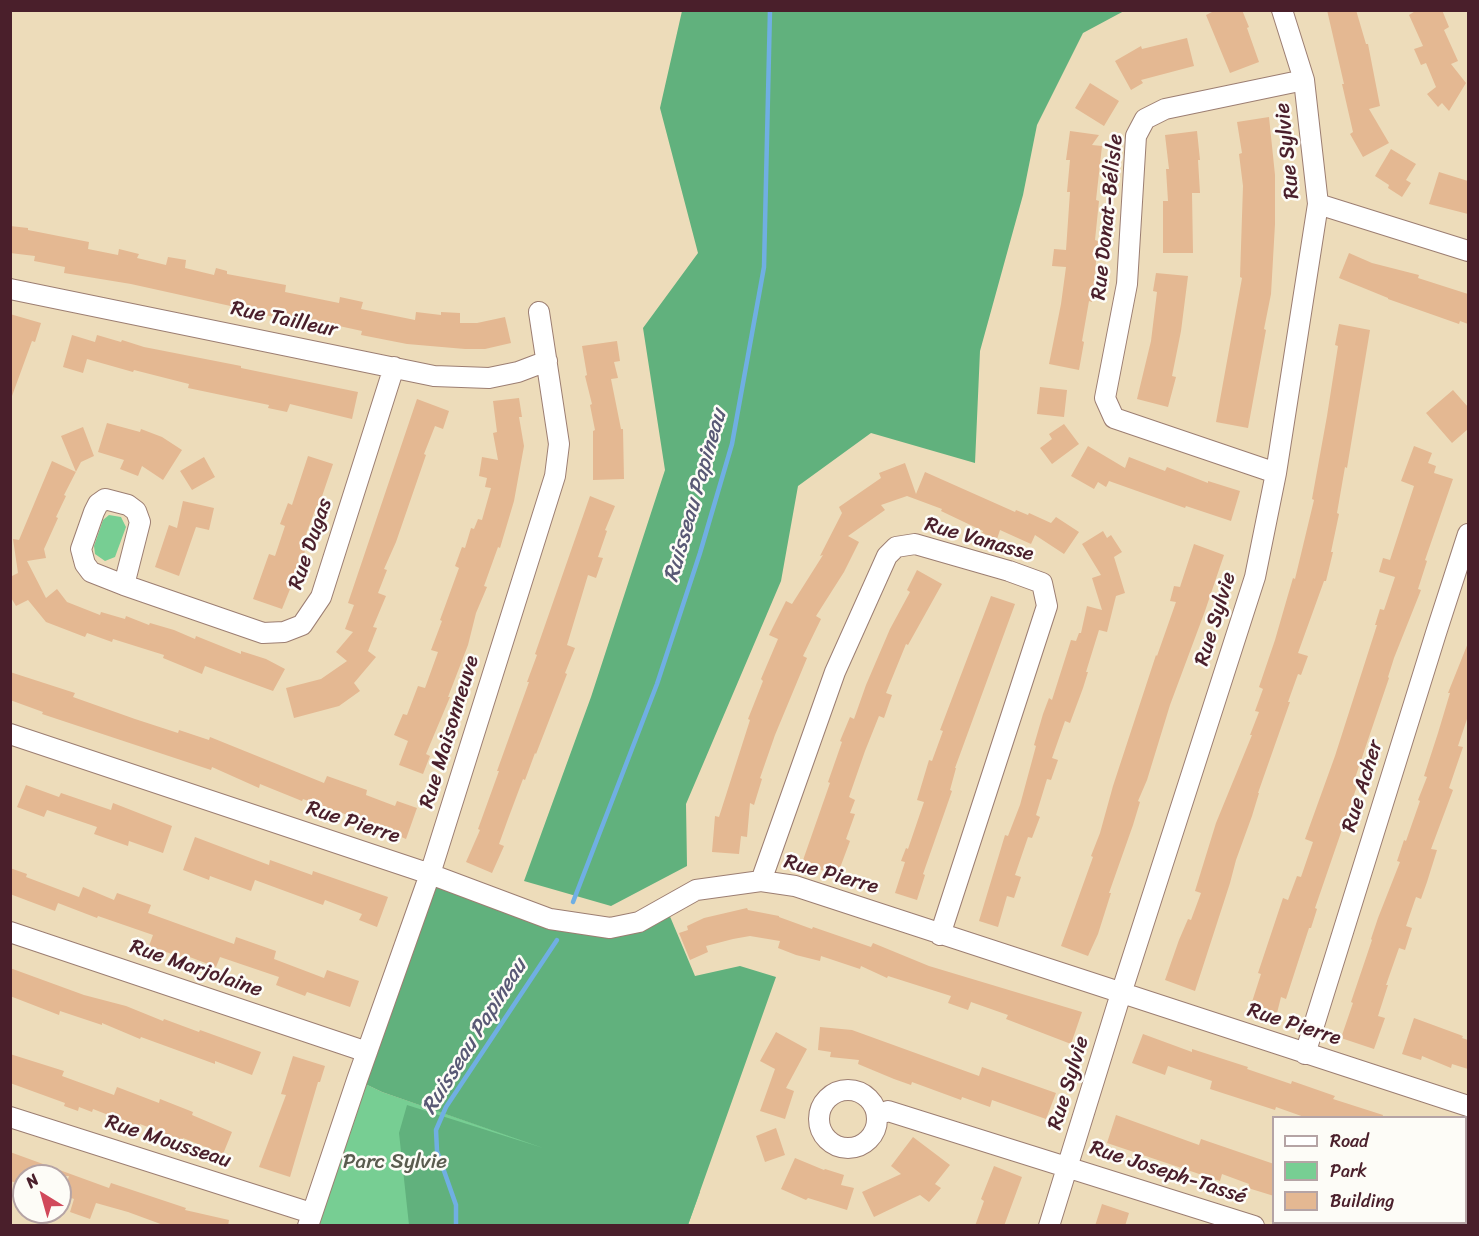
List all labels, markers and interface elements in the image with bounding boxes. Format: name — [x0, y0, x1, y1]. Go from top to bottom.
street label: Rue Sylvie — [1270, 102, 1306, 200]
street label: Rue Donat-Bélisle — [1087, 133, 1129, 301]
street label: Rue Tailleur — [228, 296, 340, 344]
water label: Ruisseau Papineau — [659, 407, 733, 585]
street label: Rue Dugas — [284, 495, 338, 593]
street label: Rue Vanasse — [922, 512, 1036, 568]
street label: Rue Sylvie — [1190, 569, 1242, 669]
street label: Rue Maisonneuve — [415, 653, 485, 811]
street label: Rue Acher — [1337, 737, 1389, 835]
street label: Rue Pierre — [303, 796, 403, 850]
street label: Rue Pierre — [781, 850, 881, 900]
street label: Rue Marjolaine — [126, 935, 266, 1003]
water label: Ruisseau Papineau — [417, 955, 533, 1119]
street label: Rue Pierre — [1244, 998, 1344, 1052]
street label: Rue Sylvie — [1043, 1033, 1095, 1133]
street label: Rue Mousseau — [102, 1110, 234, 1174]
legend — [1272, 1116, 1467, 1224]
text: Road — [1330, 1125, 1369, 1157]
street label: Rue Joseph-Tassé — [1086, 1136, 1250, 1210]
park label: Parc Sylvie — [343, 1150, 447, 1176]
text: Park — [1330, 1155, 1367, 1187]
north arrow — [12, 1164, 72, 1224]
text: N — [19, 1166, 45, 1196]
text: Building — [1330, 1185, 1394, 1217]

